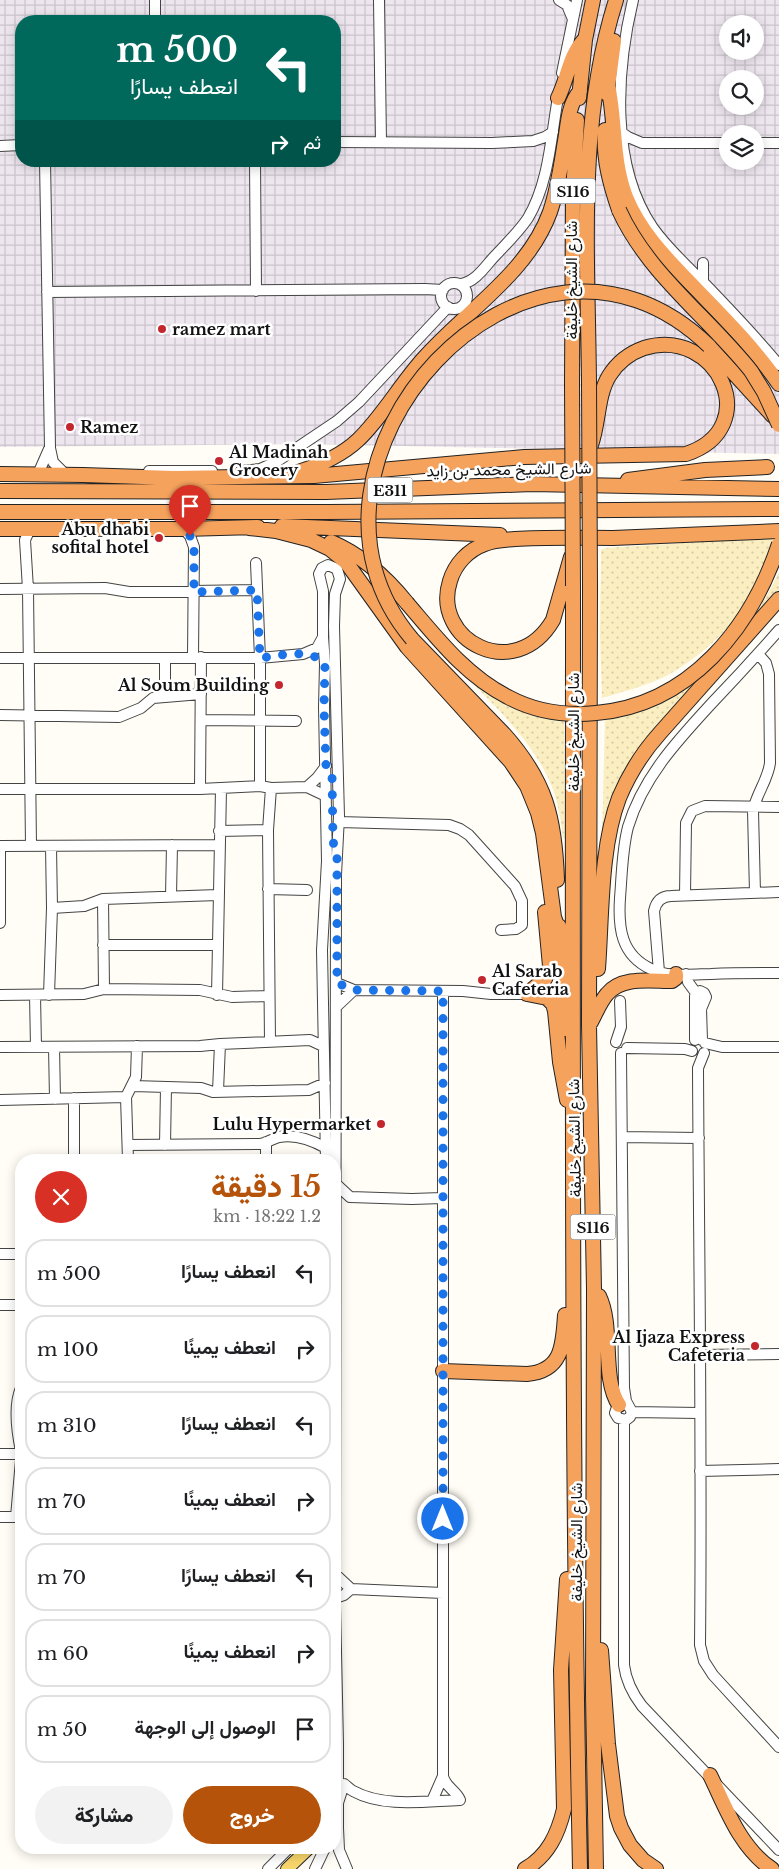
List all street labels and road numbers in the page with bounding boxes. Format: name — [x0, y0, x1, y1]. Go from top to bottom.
road number: S116 — [550, 178, 596, 204]
street label: شارع الشيخ خليفة — [561, 221, 583, 339]
street label: شارع الشيخ محمد بن زايد — [426, 458, 592, 482]
road number: E311 — [368, 478, 412, 502]
street label: شارع الشيخ خليفة — [563, 673, 585, 791]
street label: شارع الشيخ خليفة — [563, 1078, 587, 1198]
road number: S116 — [570, 1214, 616, 1240]
street label: شارع الشيخ خليفة — [566, 1483, 588, 1601]

